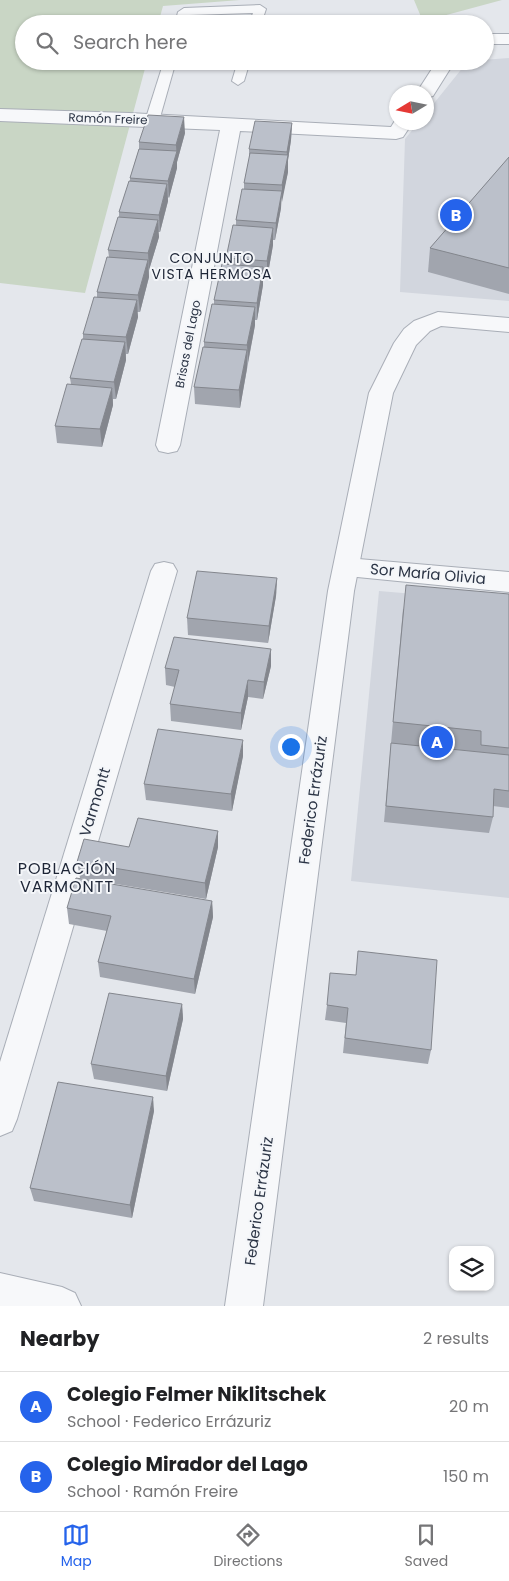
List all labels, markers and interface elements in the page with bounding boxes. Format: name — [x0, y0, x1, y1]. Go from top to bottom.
search box — [15, 15, 494, 70]
icon: search — [33, 29, 61, 57]
text: Search here — [73, 29, 187, 56]
north arrow — [389, 85, 434, 130]
street label: Ramón Freire — [68, 109, 148, 128]
pin: B — [440, 196, 472, 234]
district label: CONJUNTO VISTA HERMOSA — [152, 248, 272, 284]
street label: Brisas del Lago — [171, 298, 204, 389]
street label: Sor María Olivia — [369, 558, 487, 589]
pin: A — [421, 723, 453, 761]
your location — [278, 734, 304, 760]
street label: Federico Errázuriz — [293, 734, 332, 866]
street label: Varmontt — [74, 765, 115, 839]
district label: POBLACIÓN VARMONTT — [18, 857, 116, 898]
street label: Federico Errázuriz — [239, 1135, 278, 1267]
map controls — [449, 1246, 494, 1291]
button: layers — [449, 1246, 494, 1291]
text: Nearby — [20, 1324, 100, 1353]
text: 2 results — [423, 1327, 489, 1350]
text: Colegio Felmer Niklitschek — [67, 1381, 326, 1408]
text: A — [30, 1395, 42, 1418]
text: 20 m — [449, 1395, 489, 1418]
text: School · Federico Errázuriz — [67, 1410, 271, 1433]
text: Colegio Mirador del Lago — [67, 1451, 308, 1478]
text: B — [31, 1465, 41, 1488]
text: 150 m — [443, 1465, 489, 1488]
text: School · Ramón Freire — [67, 1480, 238, 1503]
tab: Map — [61, 1521, 92, 1572]
tab: Directions — [213, 1521, 283, 1572]
tab: Saved — [404, 1521, 448, 1572]

